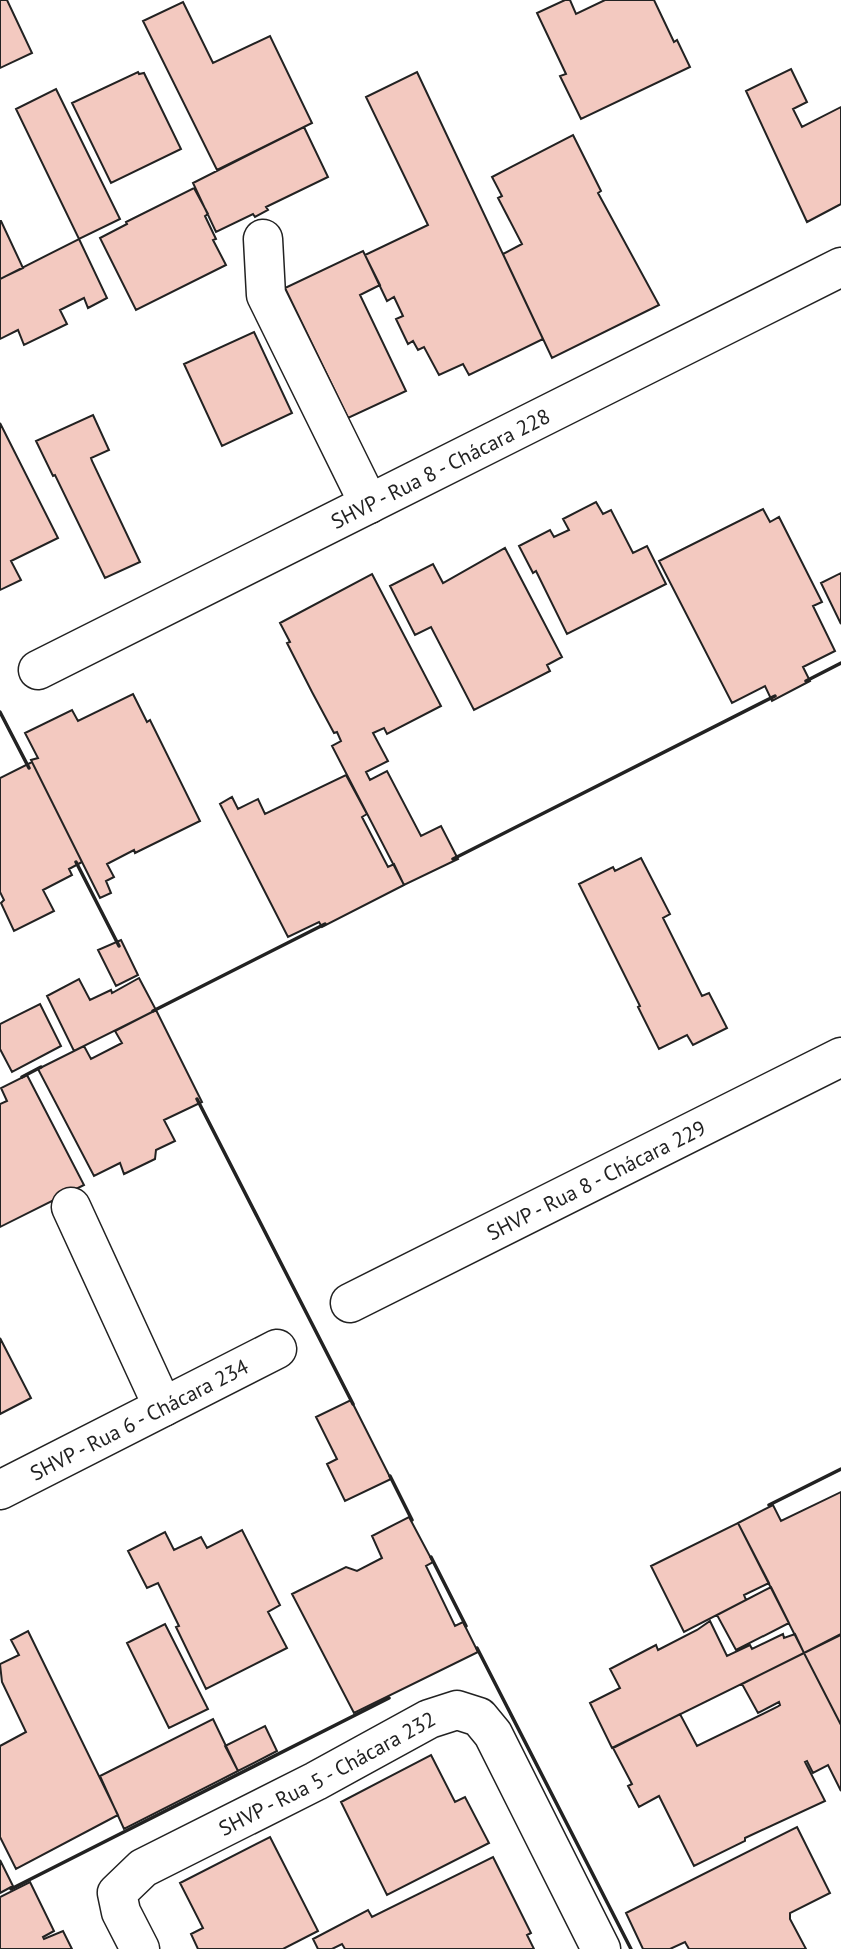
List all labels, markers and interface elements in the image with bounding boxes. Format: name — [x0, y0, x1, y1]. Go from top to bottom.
street label: SHVP - Rua 8 - Chácara 228 — [326, 402, 554, 534]
street label: SHVP - Rua 8 - Chácara 229 — [482, 1114, 710, 1246]
street label: SHVP - Rua 6 - Chácara 234 — [25, 1352, 253, 1486]
street label: SHVP - Rua 5 - Chácara 232 — [214, 1705, 440, 1841]

